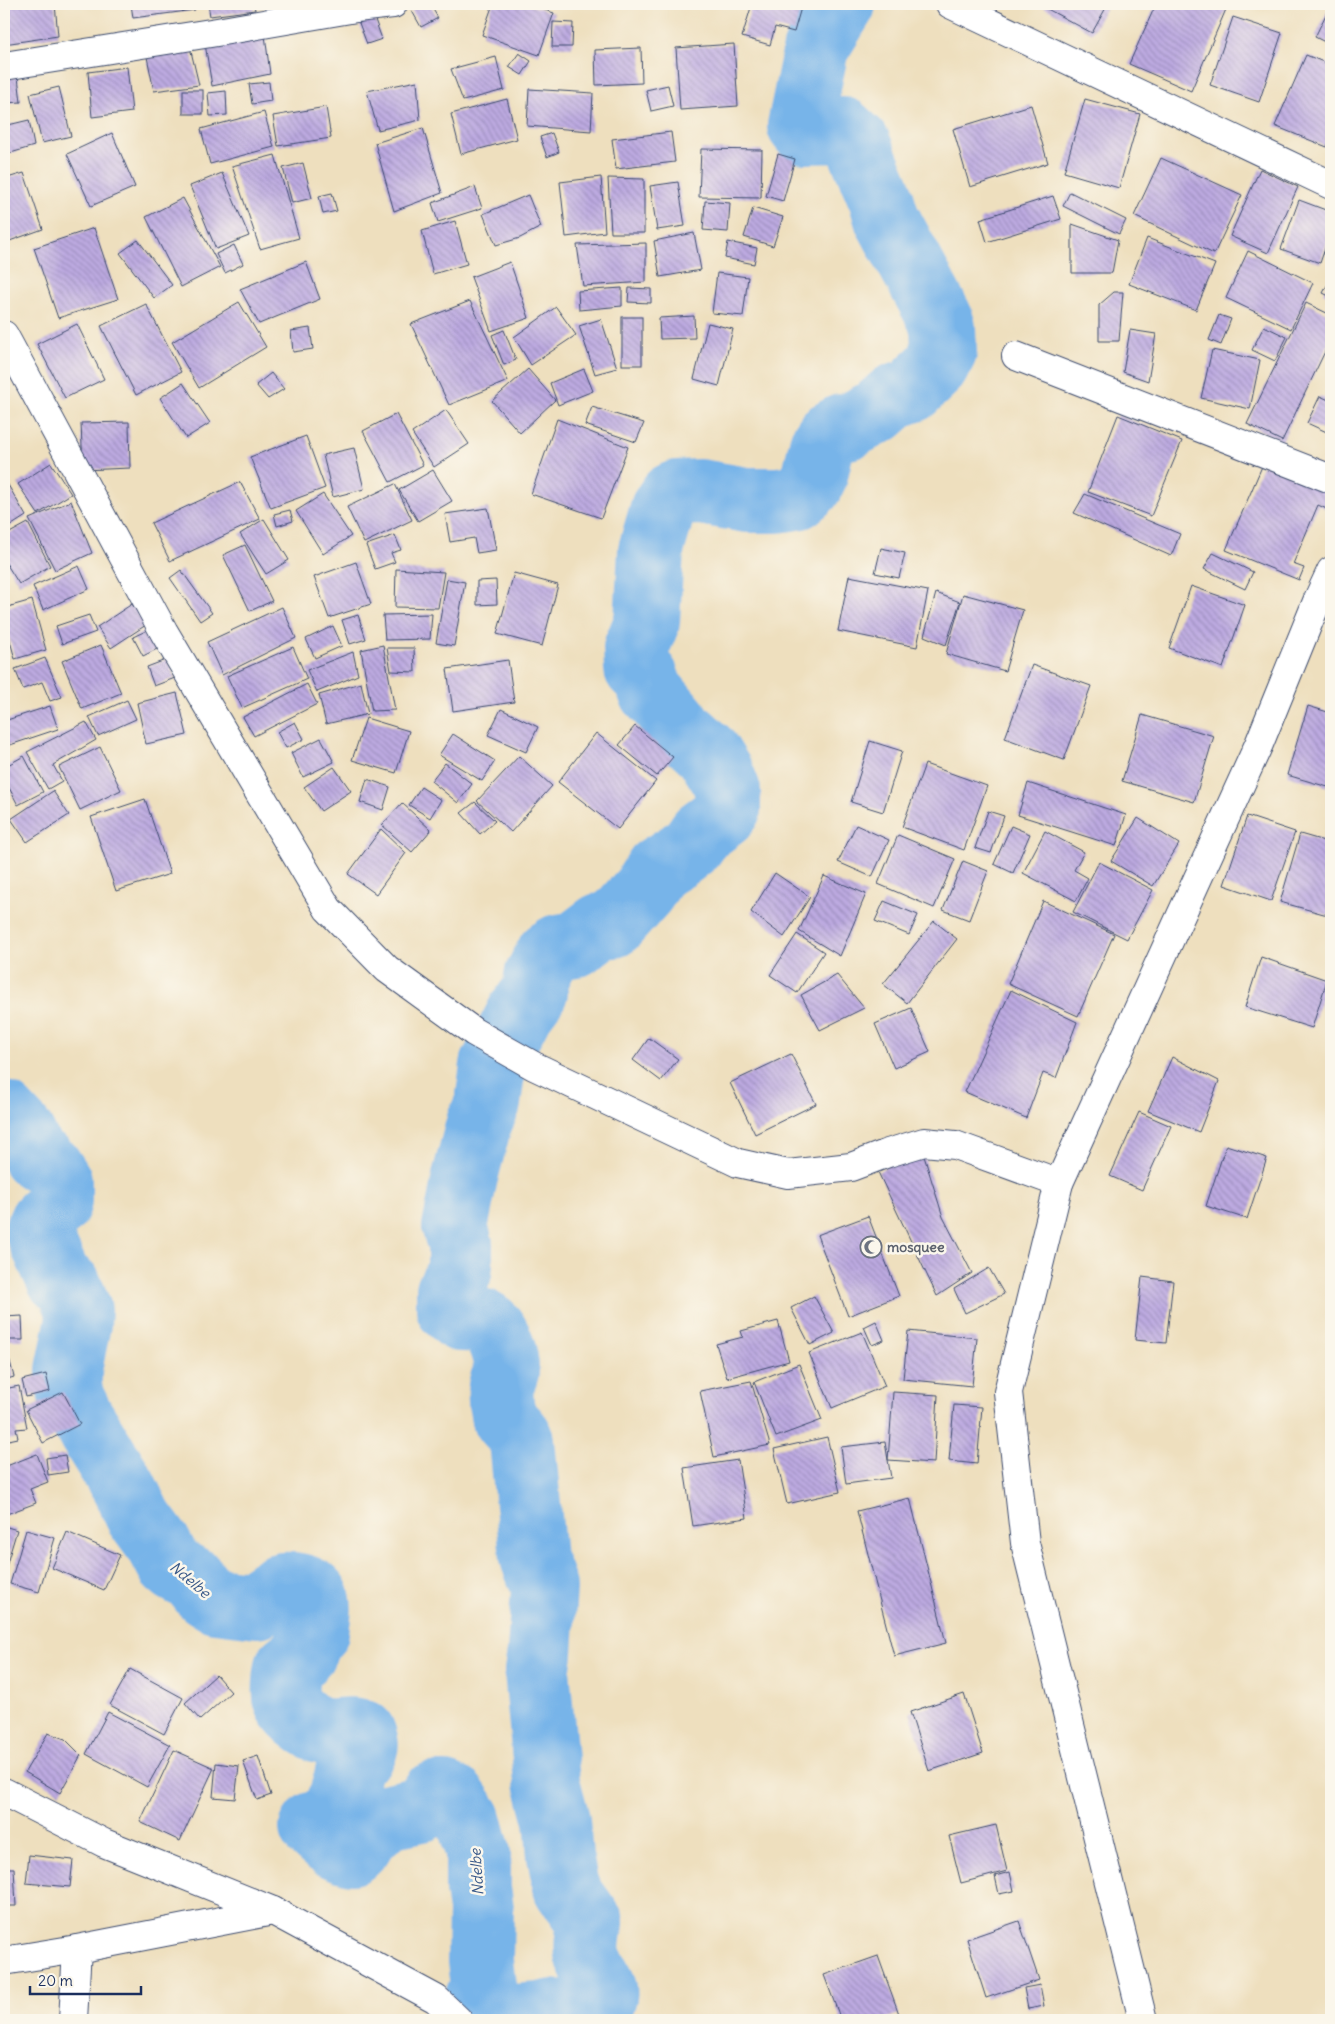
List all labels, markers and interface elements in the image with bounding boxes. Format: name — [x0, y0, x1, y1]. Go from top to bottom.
mosque icon: mosquee — [859, 1235, 883, 1259]
place label: mosquee — [887, 1238, 945, 1256]
water label: Ndelbe — [166, 1557, 215, 1603]
water label: Ndelbe — [465, 1847, 488, 1896]
scale bar — [30, 1964, 141, 1996]
text: 20 m — [38, 1971, 73, 1990]

